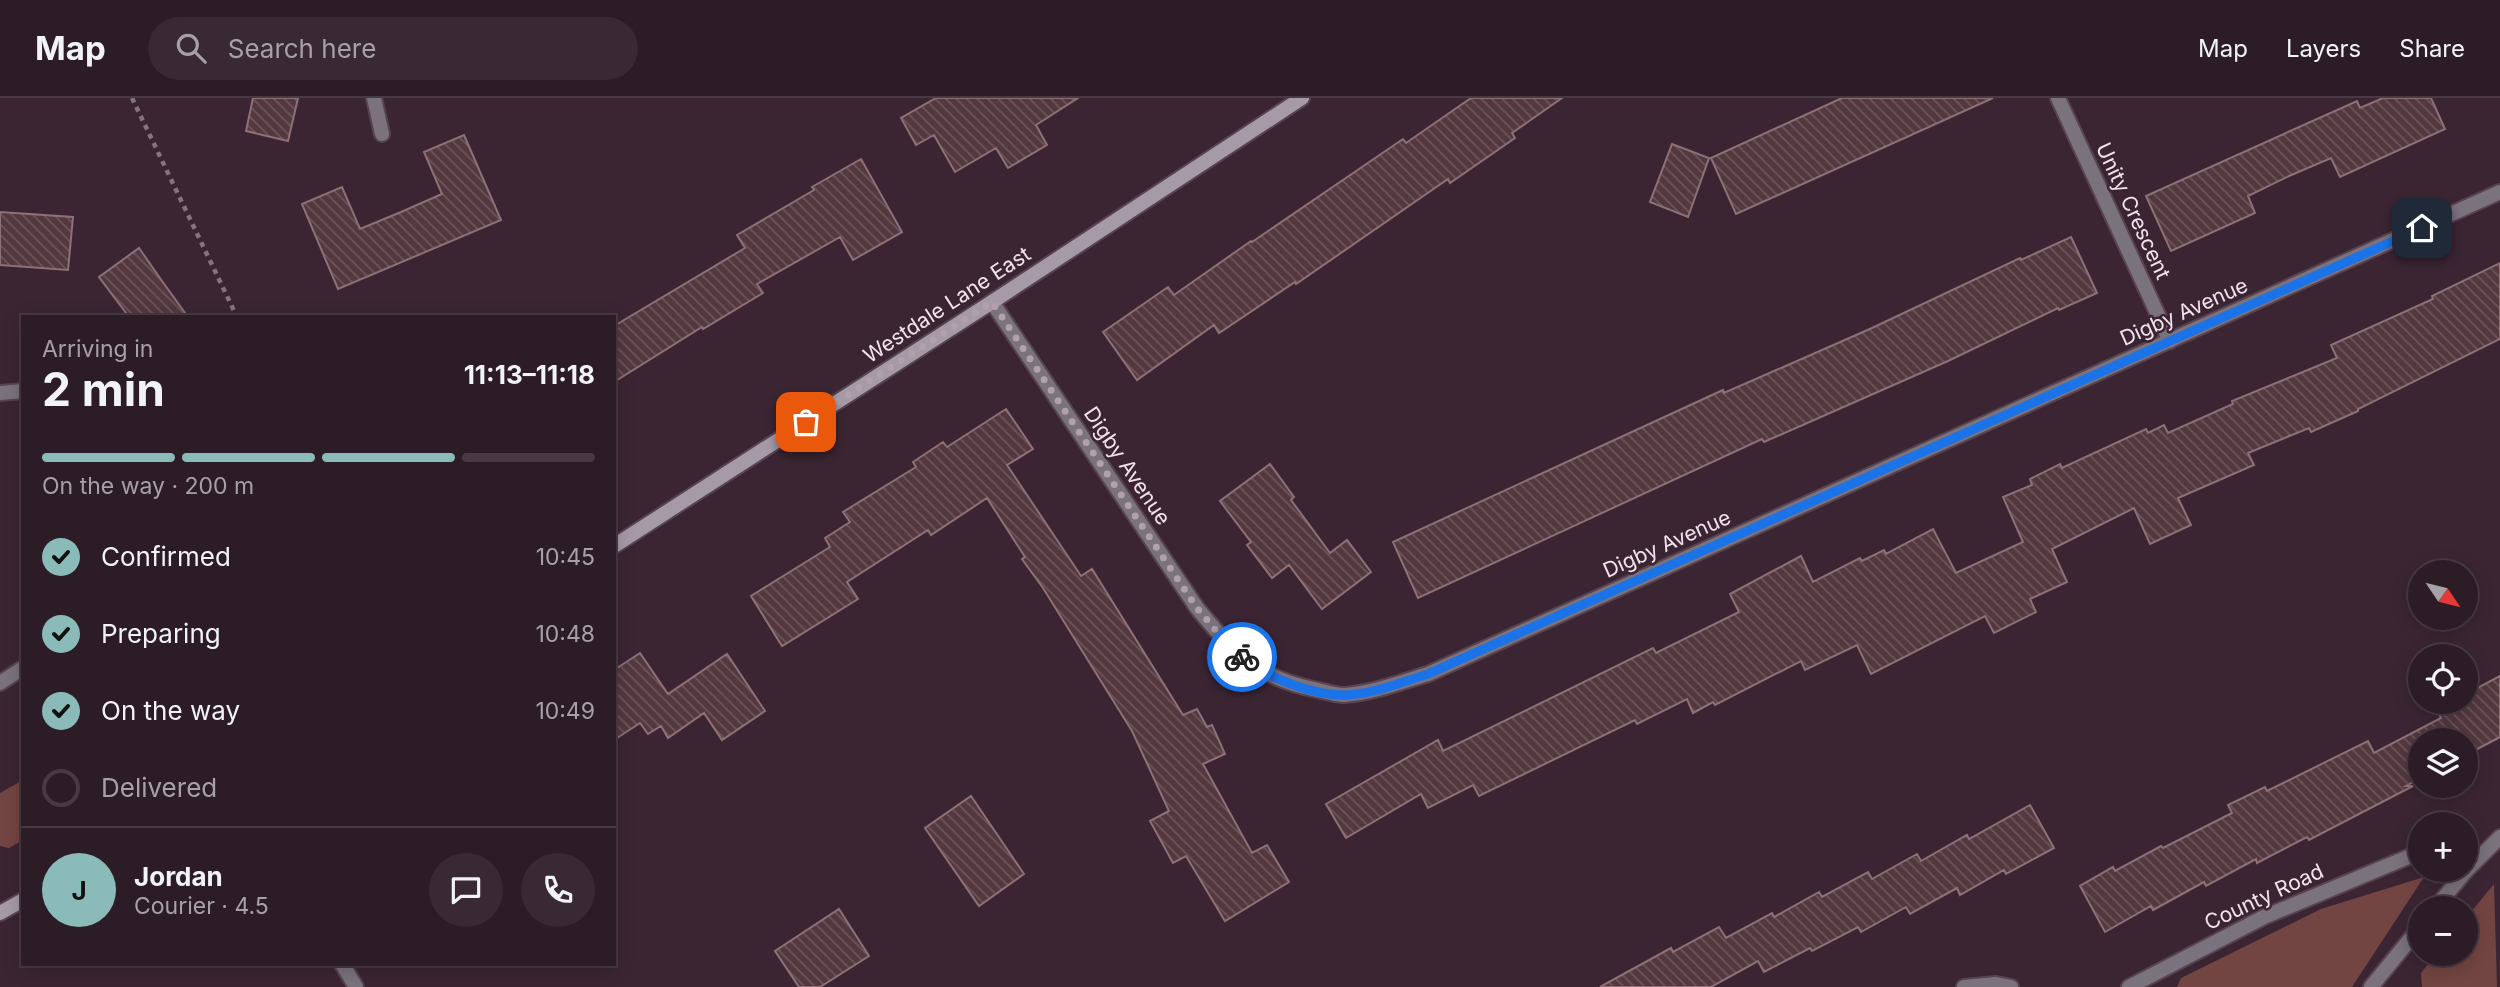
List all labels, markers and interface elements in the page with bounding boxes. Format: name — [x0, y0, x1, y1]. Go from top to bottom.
search box — [148, 17, 638, 80]
text: Map — [35, 28, 106, 68]
icon: search — [172, 29, 210, 67]
text: Search here — [228, 33, 376, 64]
text: Map — [2198, 34, 2248, 63]
text: Layers — [2286, 34, 2361, 63]
text: Share — [2399, 34, 2465, 63]
street label: Unity Crescent — [2091, 139, 2176, 283]
pin — [2392, 198, 2452, 258]
icon: home — [2403, 209, 2441, 247]
street label: Westdale Lane East — [859, 241, 1035, 368]
street label: Digby Avenue — [2116, 272, 2251, 351]
text: Arriving in — [42, 335, 153, 363]
text: 11:13–11:18 — [464, 359, 595, 390]
text: 2 min — [42, 361, 165, 417]
pin — [776, 392, 836, 452]
street label: Digby Avenue — [1079, 402, 1176, 530]
icon: bag — [787, 403, 825, 441]
text: On the way · 200 m — [42, 472, 254, 500]
street label: Digby Avenue — [1599, 504, 1734, 583]
icon: check — [42, 538, 80, 576]
text: Confirmed — [101, 541, 231, 572]
text: 10:45 — [536, 543, 595, 571]
north arrow — [2408, 560, 2478, 630]
map controls — [2408, 560, 2478, 966]
icon: check — [42, 615, 80, 653]
text: Preparing — [101, 618, 221, 649]
text: 10:48 — [535, 620, 595, 648]
courier — [1207, 622, 1277, 692]
icon: bike — [1223, 638, 1261, 676]
button: locate — [2408, 644, 2478, 714]
icon: check — [42, 692, 80, 730]
text: On the way — [101, 695, 240, 726]
text: 10:49 — [535, 697, 595, 725]
button: layers — [2408, 728, 2478, 798]
text: Delivered — [101, 772, 217, 803]
button: + — [2408, 812, 2478, 882]
button: chat — [429, 853, 503, 927]
button: phone — [521, 853, 595, 927]
street label: County Road — [2200, 858, 2327, 935]
text: Jordan — [134, 861, 223, 892]
text: J — [71, 875, 87, 906]
text: Courier · 4.5 — [134, 892, 269, 920]
button: − — [2408, 896, 2478, 966]

